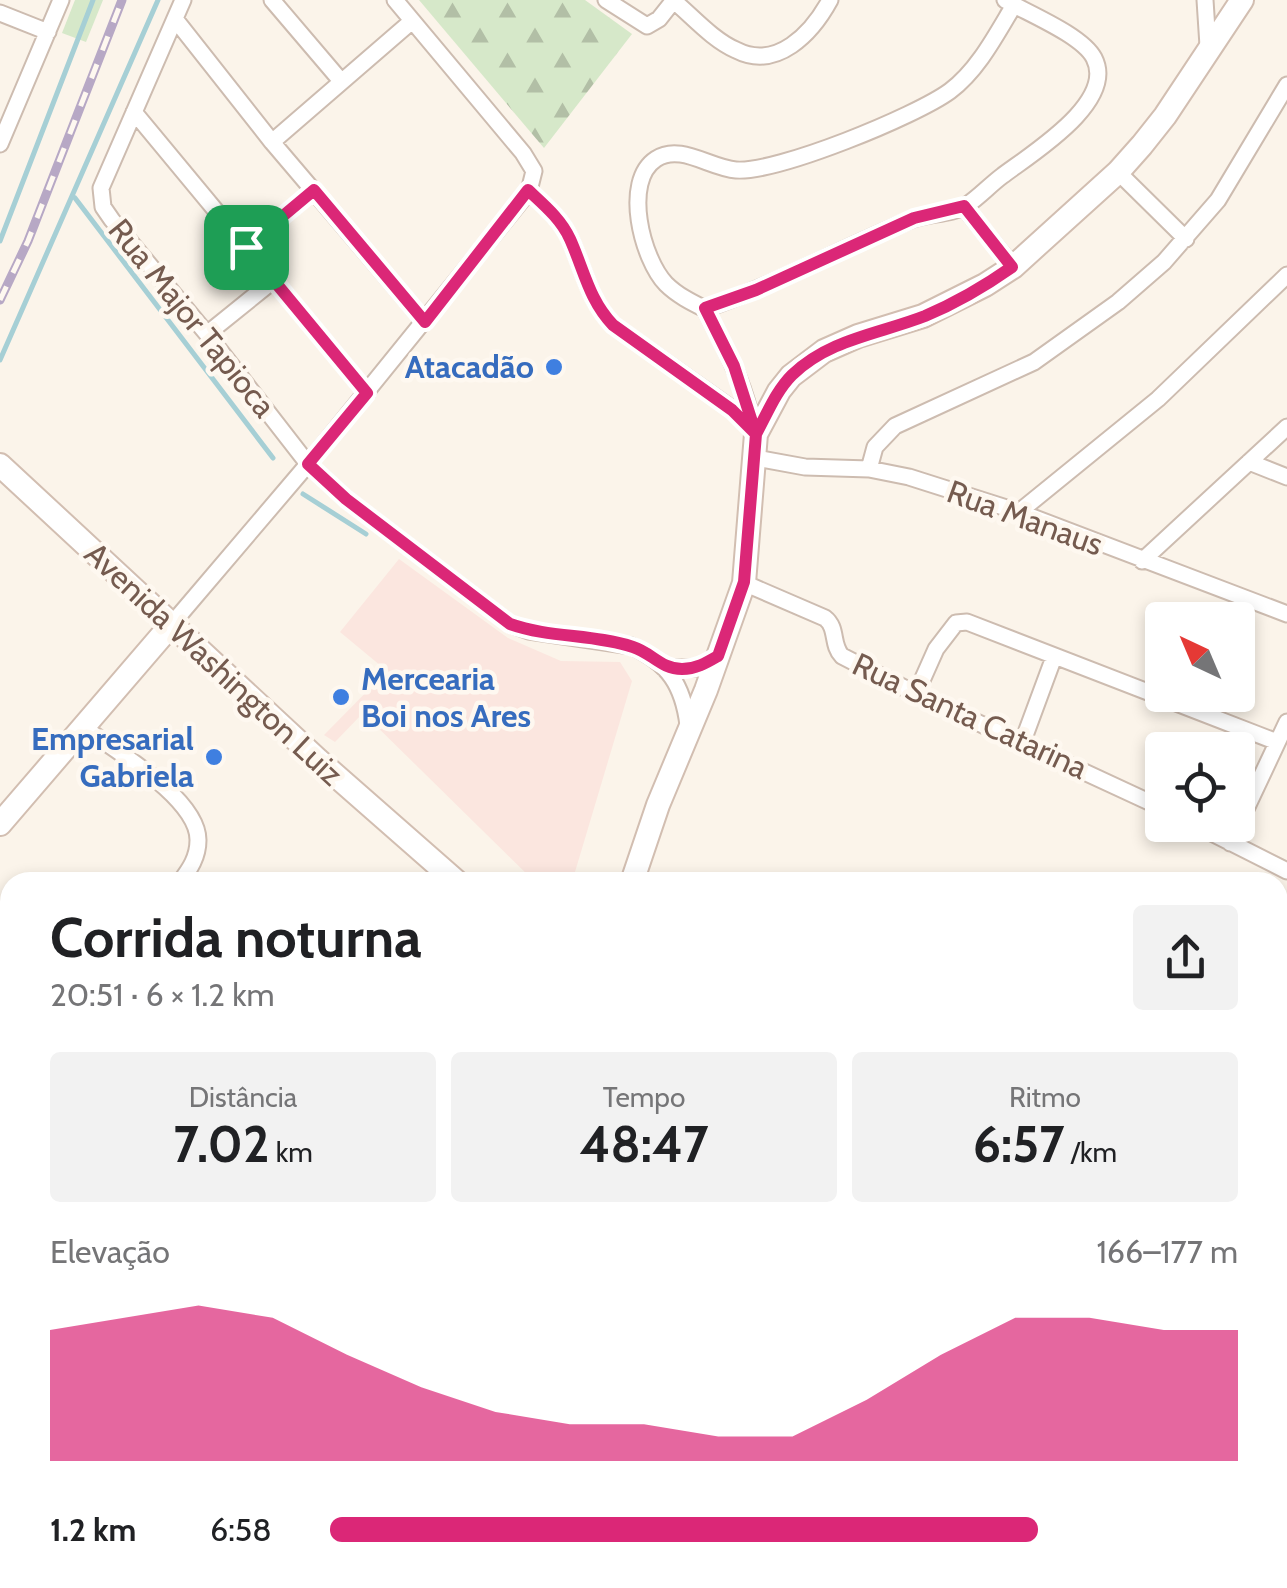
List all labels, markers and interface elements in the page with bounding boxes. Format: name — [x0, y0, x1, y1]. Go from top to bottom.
pin — [204, 205, 289, 290]
street label: Rua Major Tapioca — [101, 211, 285, 425]
icon: arrive — [219, 220, 274, 275]
place label: Atacadão — [405, 347, 534, 386]
marker: Atacadão — [543, 356, 565, 378]
street label: Rua Manaus — [942, 471, 1108, 564]
street label: Avenida Washington Luiz — [77, 534, 352, 793]
north arrow — [1145, 602, 1255, 712]
map controls — [1145, 602, 1255, 842]
street label: Rua Santa Catarina — [847, 644, 1094, 787]
place label: Mercearia Boi nos Ares — [361, 659, 531, 735]
marker: Mercearia Boi nos Ares — [330, 686, 352, 708]
place label: Empresarial Gabriela — [31, 719, 194, 795]
button: locate — [1145, 732, 1255, 842]
marker: Empresarial Gabriela — [203, 746, 225, 768]
text: Corrida noturna — [50, 904, 422, 971]
button: share — [1133, 905, 1238, 1010]
text: 20:51 · 6 × 1.2 km — [50, 975, 275, 1014]
text: Distância — [189, 1080, 297, 1114]
text: Tempo — [603, 1080, 685, 1114]
text: Ritmo — [1009, 1080, 1081, 1114]
text: 7.02 — [173, 1114, 269, 1175]
text: 48:47 — [580, 1114, 708, 1175]
text: 6:57 — [973, 1114, 1065, 1175]
text: km — [269, 1135, 313, 1169]
text: /km — [1065, 1135, 1117, 1169]
text: Elevação — [50, 1232, 170, 1271]
text: 166–177 m — [1096, 1232, 1238, 1271]
text: 1.2 km — [50, 1510, 136, 1549]
text: 6:58 — [210, 1510, 272, 1549]

